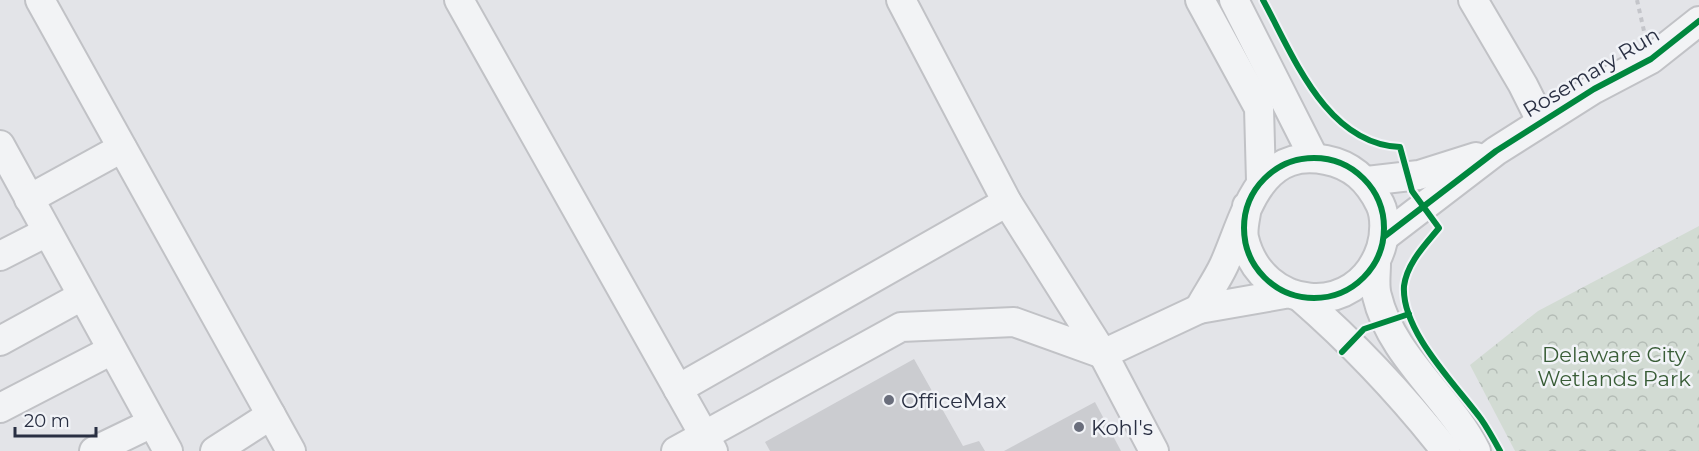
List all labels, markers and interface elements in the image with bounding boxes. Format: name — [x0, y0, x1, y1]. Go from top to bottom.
street label: Rosemary Run — [1518, 21, 1664, 123]
park label: Delaware City Wetlands Park — [1537, 342, 1691, 391]
place label: OfficeMax — [901, 388, 1007, 413]
marker: OfficeMax — [882, 393, 896, 407]
scale bar — [15, 400, 96, 438]
text: 20 m — [24, 410, 70, 432]
place label: Kohl's — [1091, 415, 1153, 440]
marker: Kohl's — [1072, 420, 1086, 434]

